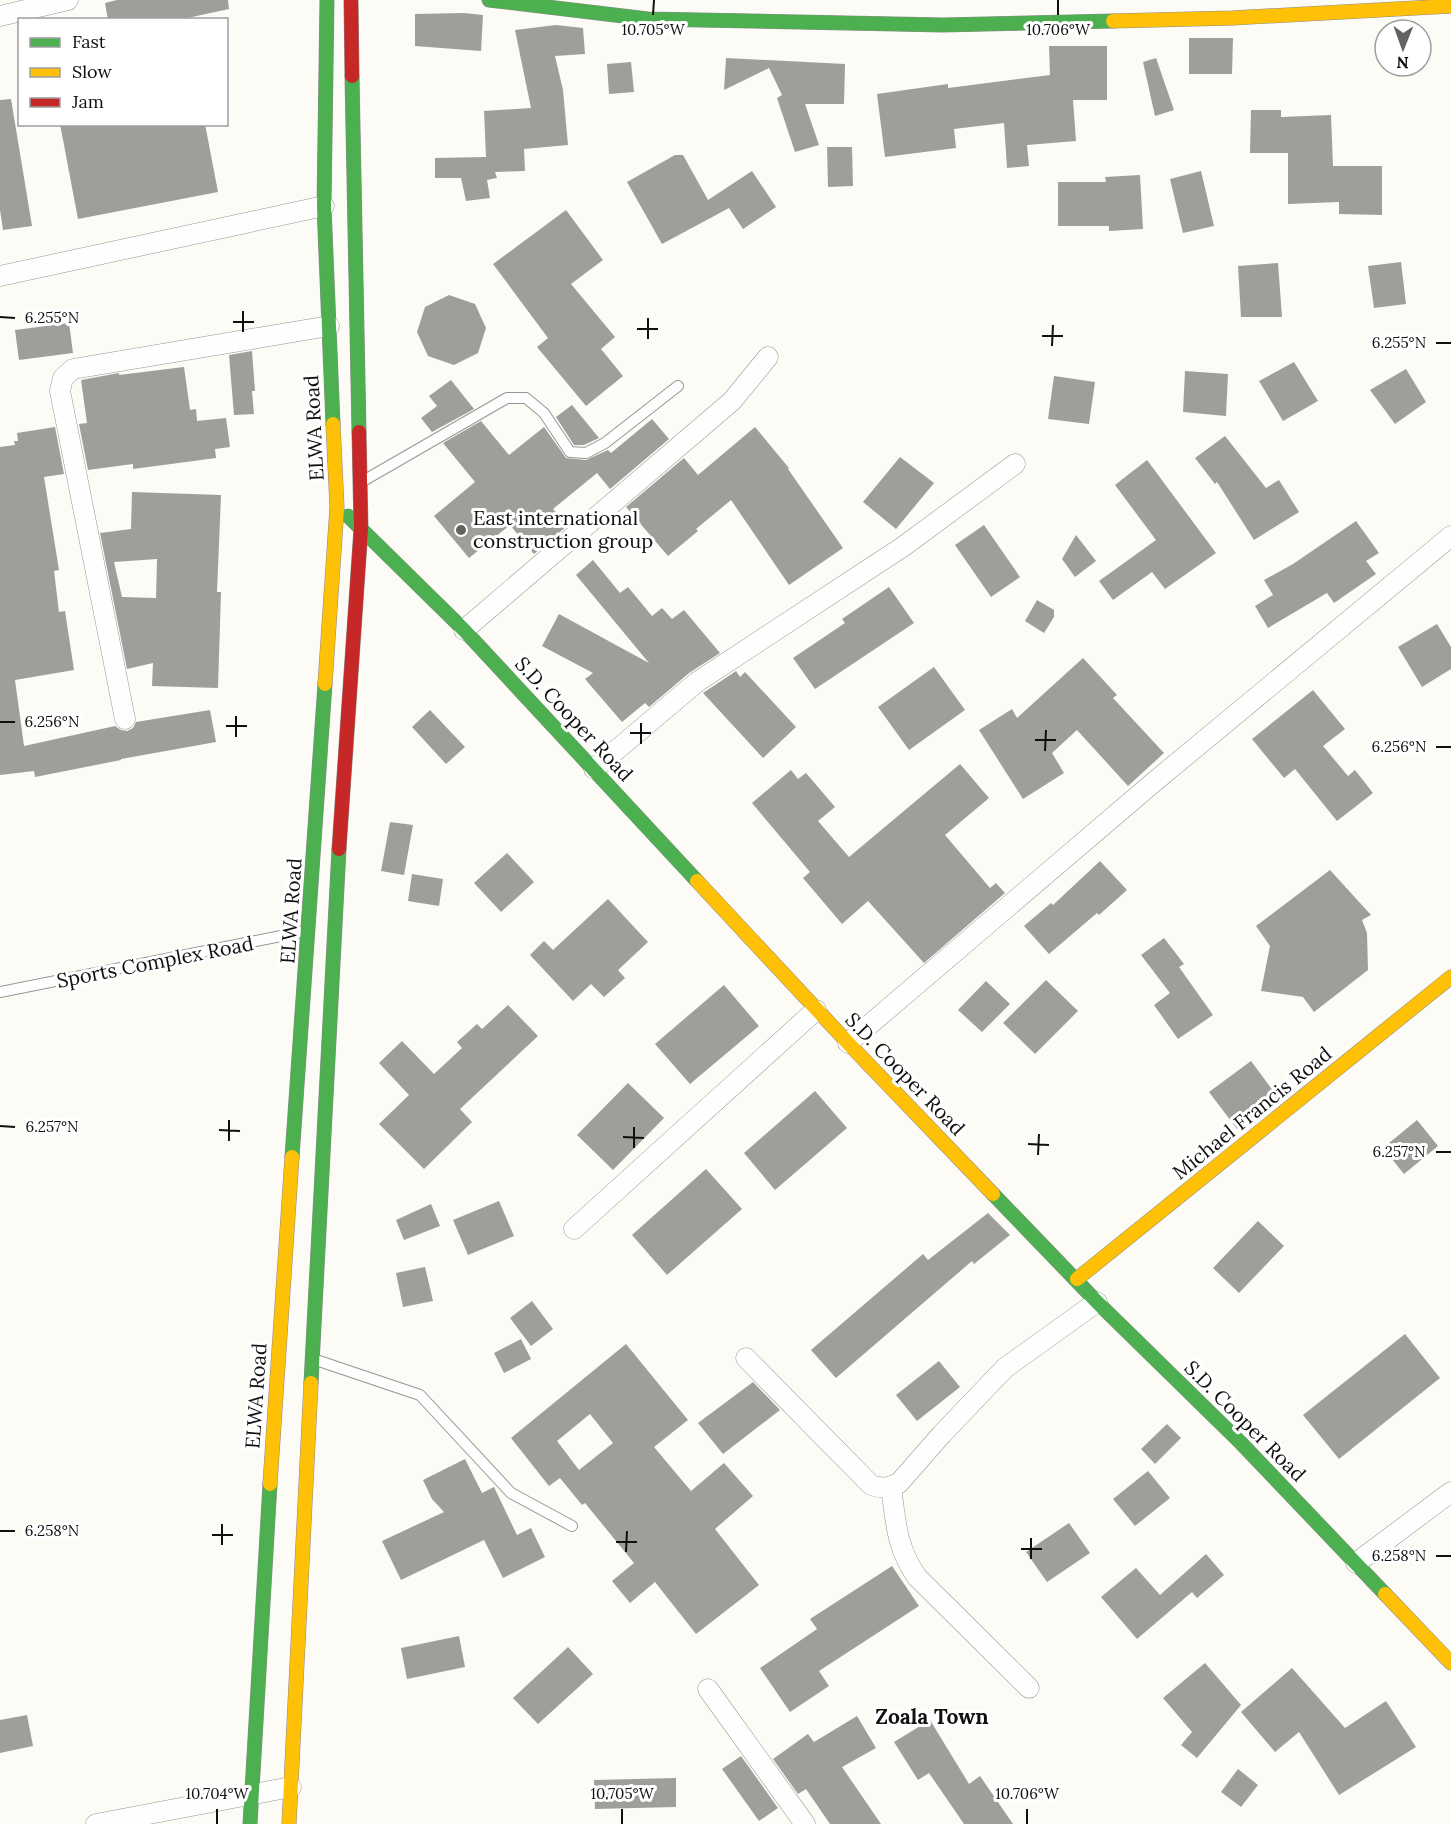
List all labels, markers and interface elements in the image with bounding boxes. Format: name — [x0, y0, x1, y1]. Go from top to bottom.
legend — [18, 18, 228, 126]
north arrow — [1373, 18, 1433, 78]
text: 10.705°W — [621, 20, 686, 39]
text: 10.706°W — [1026, 20, 1091, 39]
text: Fast — [72, 30, 106, 53]
text: N — [1396, 53, 1409, 73]
text: Slow — [72, 60, 112, 83]
text: Jam — [71, 90, 104, 113]
text: 6.255°N — [25, 308, 79, 327]
text: 6.255°N — [1372, 333, 1426, 352]
street label: ELWA Road — [298, 374, 329, 482]
place label: East international construction group — [473, 505, 653, 553]
marker: East international construction group — [454, 523, 468, 537]
street label: S.D. Cooper Road — [510, 651, 639, 786]
text: 6.256°N — [25, 712, 79, 731]
text: 6.256°N — [1372, 737, 1426, 756]
street label: ELWA Road — [274, 857, 307, 965]
street label: Sports Complex Road — [54, 930, 255, 993]
street label: S.D. Cooper Road — [840, 1007, 970, 1140]
street label: Michael Francis Road — [1167, 1041, 1336, 1184]
text: 6.257°N — [25, 1117, 79, 1136]
text: 6.257°N — [1372, 1142, 1426, 1161]
street label: ELWA Road — [239, 1342, 272, 1450]
street label: S.D. Cooper Road — [1179, 1355, 1311, 1487]
text: 6.258°N — [25, 1521, 79, 1540]
text: 6.258°N — [1372, 1546, 1426, 1565]
district label: Zoala Town — [875, 1703, 989, 1730]
text: 10.704°W — [186, 1784, 250, 1803]
text: 10.705°W — [590, 1784, 655, 1803]
text: 10.706°W — [995, 1784, 1060, 1803]

